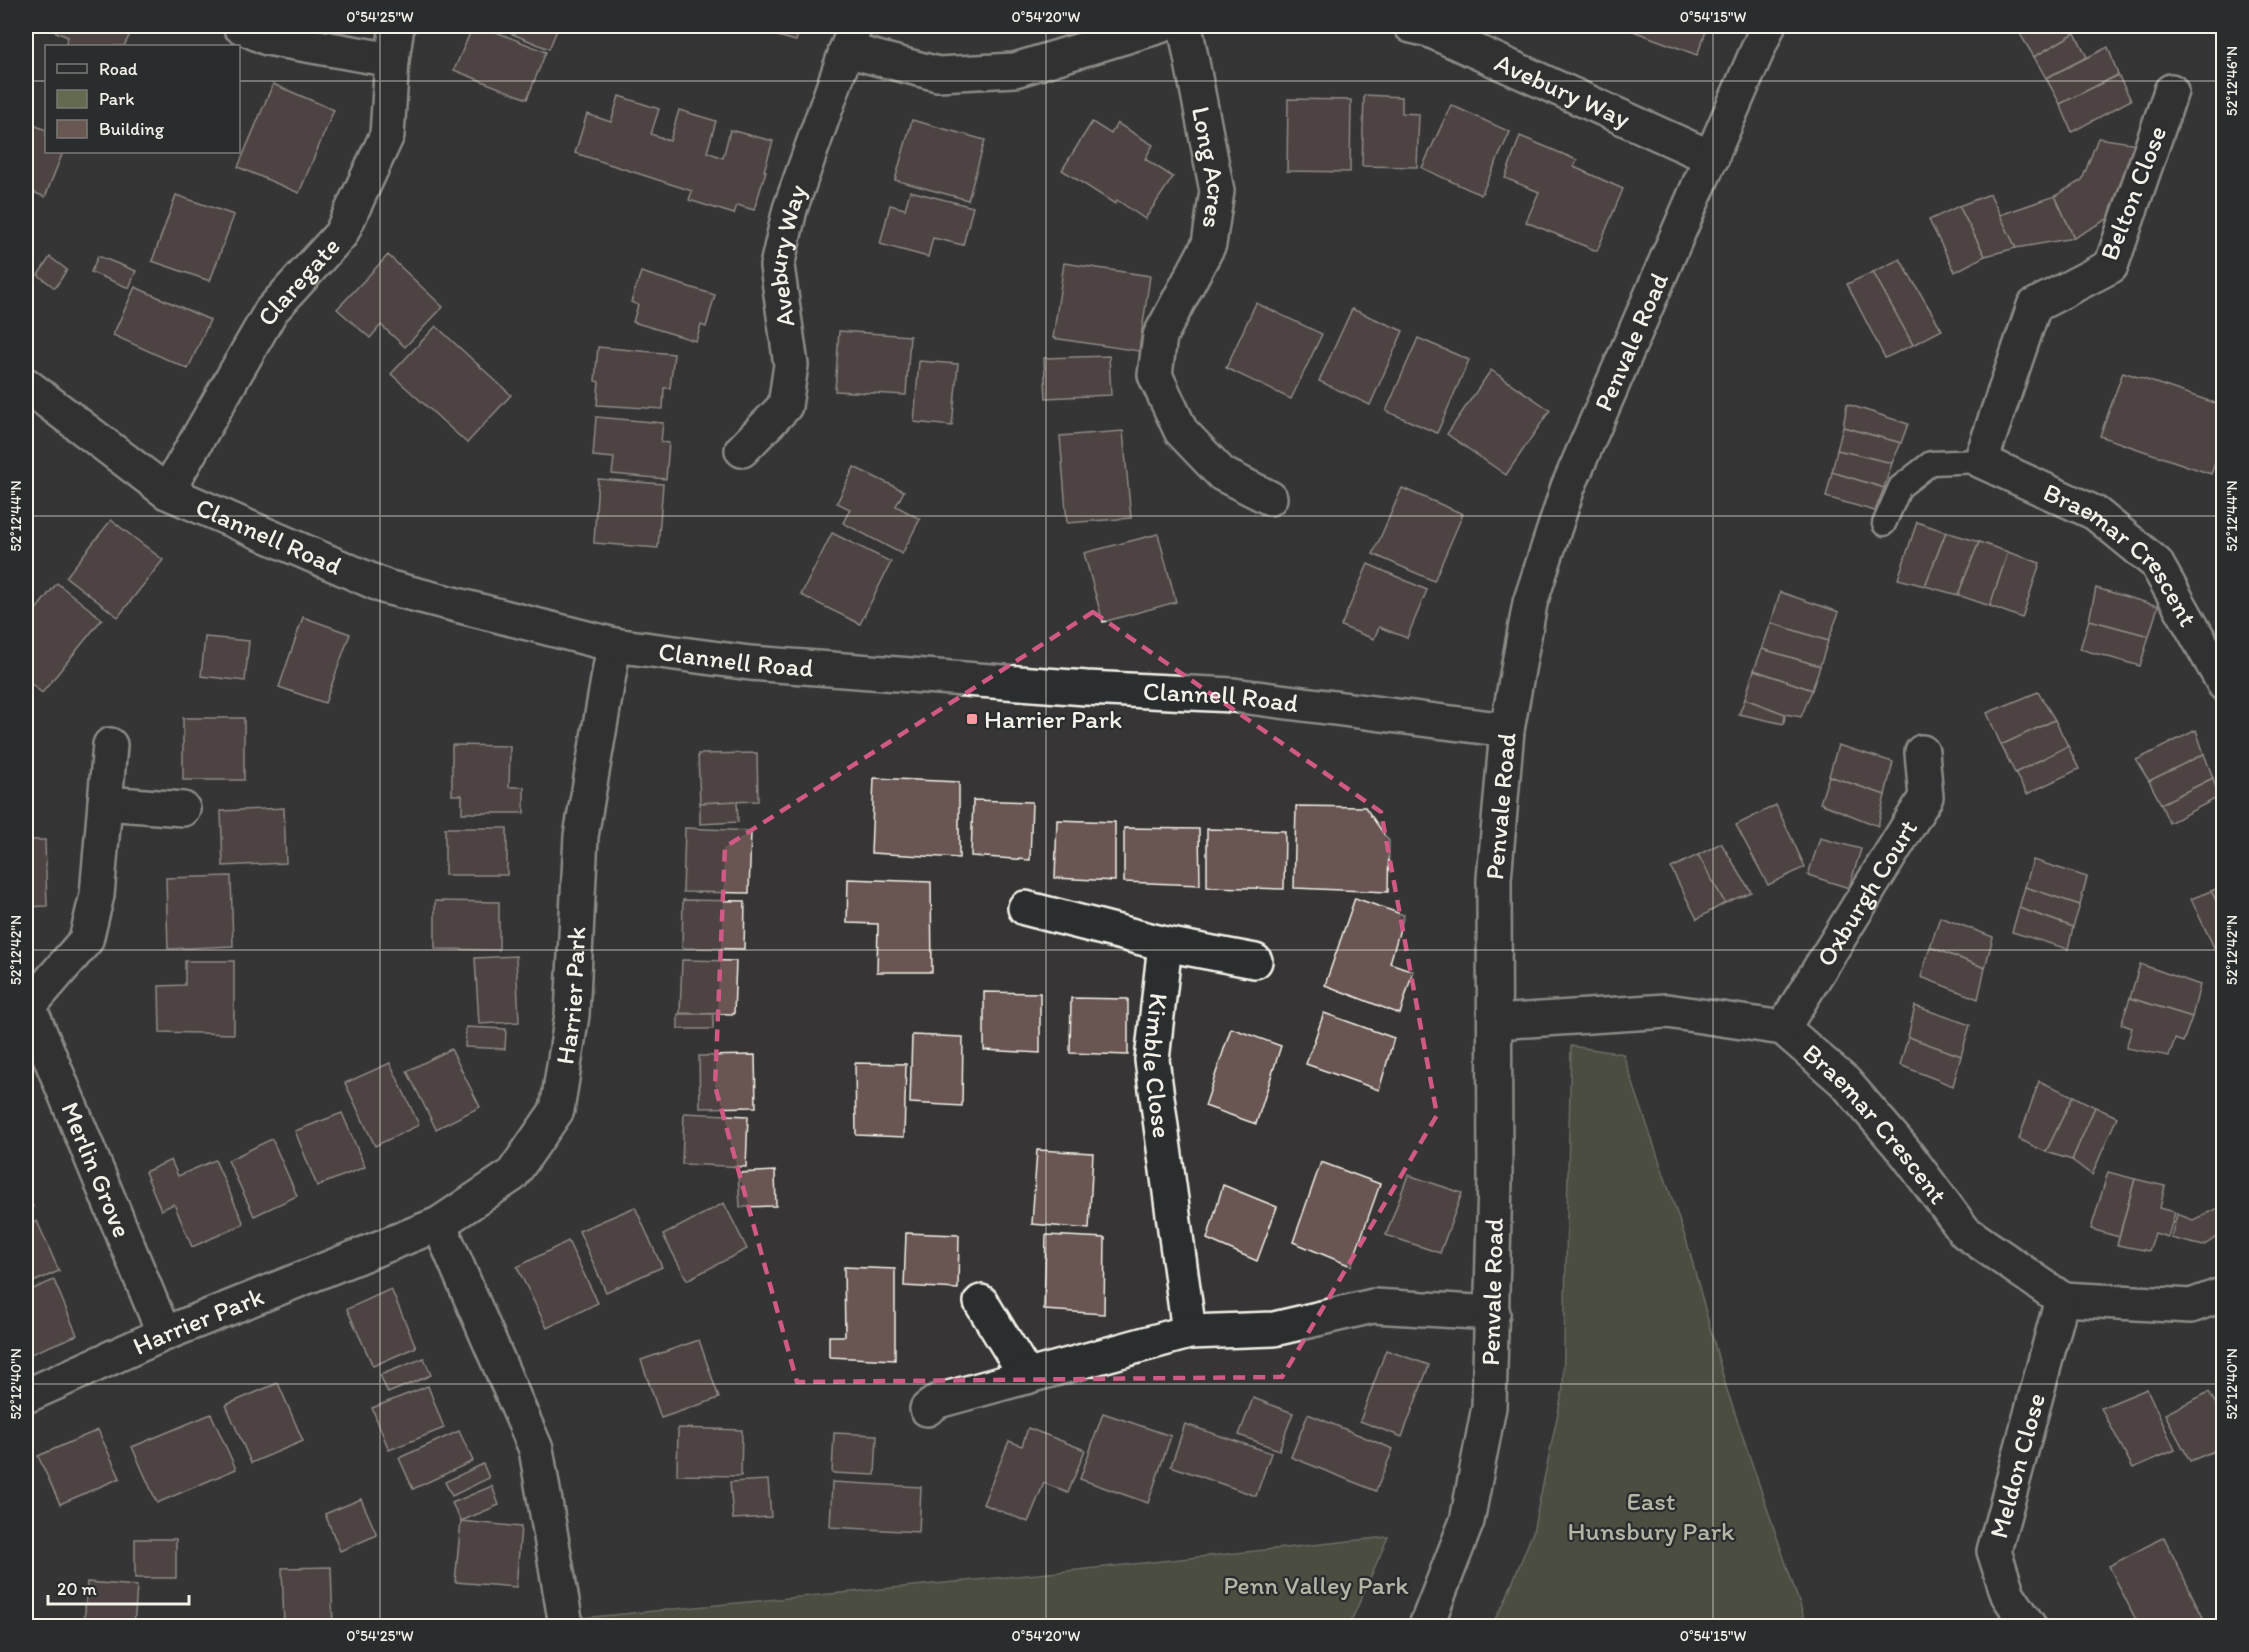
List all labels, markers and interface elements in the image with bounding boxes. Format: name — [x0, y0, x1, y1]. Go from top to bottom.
text: 0°54'25"W — [346, 8, 414, 26]
text: 0°54'20"W — [1012, 8, 1081, 26]
text: 0°54'15"W — [1680, 8, 1746, 26]
legend — [45, 45, 240, 153]
street label: Avebury Way — [1490, 46, 1635, 135]
text: 52°12'46"N — [2223, 46, 2241, 116]
text: Road — [99, 58, 138, 80]
text: Park — [99, 88, 134, 110]
street label: Long Acres — [1185, 104, 1233, 231]
text: Building — [99, 118, 165, 140]
street label: Belton Close — [2093, 121, 2173, 265]
street label: Avebury Way — [760, 180, 813, 329]
street label: Claregate — [250, 230, 347, 331]
street label: Penvale Road — [1587, 267, 1675, 416]
street label: Braemar Crescent — [2039, 476, 2204, 632]
text: 52°12'44"N — [7, 480, 25, 552]
text: 52°12'44"N — [2223, 480, 2241, 552]
street label: Clannell Road — [191, 490, 347, 582]
street label: Clannell Road — [657, 635, 815, 684]
street label: Clannell Road — [1142, 675, 1300, 719]
place label: Harrier Park — [984, 703, 1122, 735]
marker: Harrier Park — [965, 712, 979, 726]
street label: Penvale Road — [1478, 731, 1523, 881]
street label: Oxburgh Court — [1809, 813, 1924, 972]
text: 52°12'42"N — [7, 915, 25, 985]
text: 52°12'42"N — [2223, 915, 2241, 985]
street label: Harrier Park — [548, 926, 592, 1067]
street label: Kimble Close — [1136, 992, 1178, 1140]
street label: Braemar Crescent — [1796, 1037, 1954, 1210]
street label: Merlin Grove — [54, 1097, 139, 1242]
street label: Penvale Road — [1474, 1217, 1510, 1366]
street label: Harrier Park — [128, 1280, 268, 1362]
text: 52°12'40"N — [7, 1348, 25, 1420]
text: 52°12'40"N — [2223, 1348, 2241, 1420]
street label: Meldon Close — [1982, 1389, 2052, 1542]
park label: East Hunsbury Park — [1568, 1485, 1735, 1547]
scale bar — [48, 1568, 189, 1606]
park label: Penn Valley Park — [1223, 1569, 1409, 1601]
text: 20 m — [57, 1578, 97, 1600]
text: 0°54'25"W — [346, 1627, 414, 1645]
text: 0°54'20"W — [1012, 1627, 1081, 1645]
text: 0°54'15"W — [1680, 1627, 1746, 1645]

